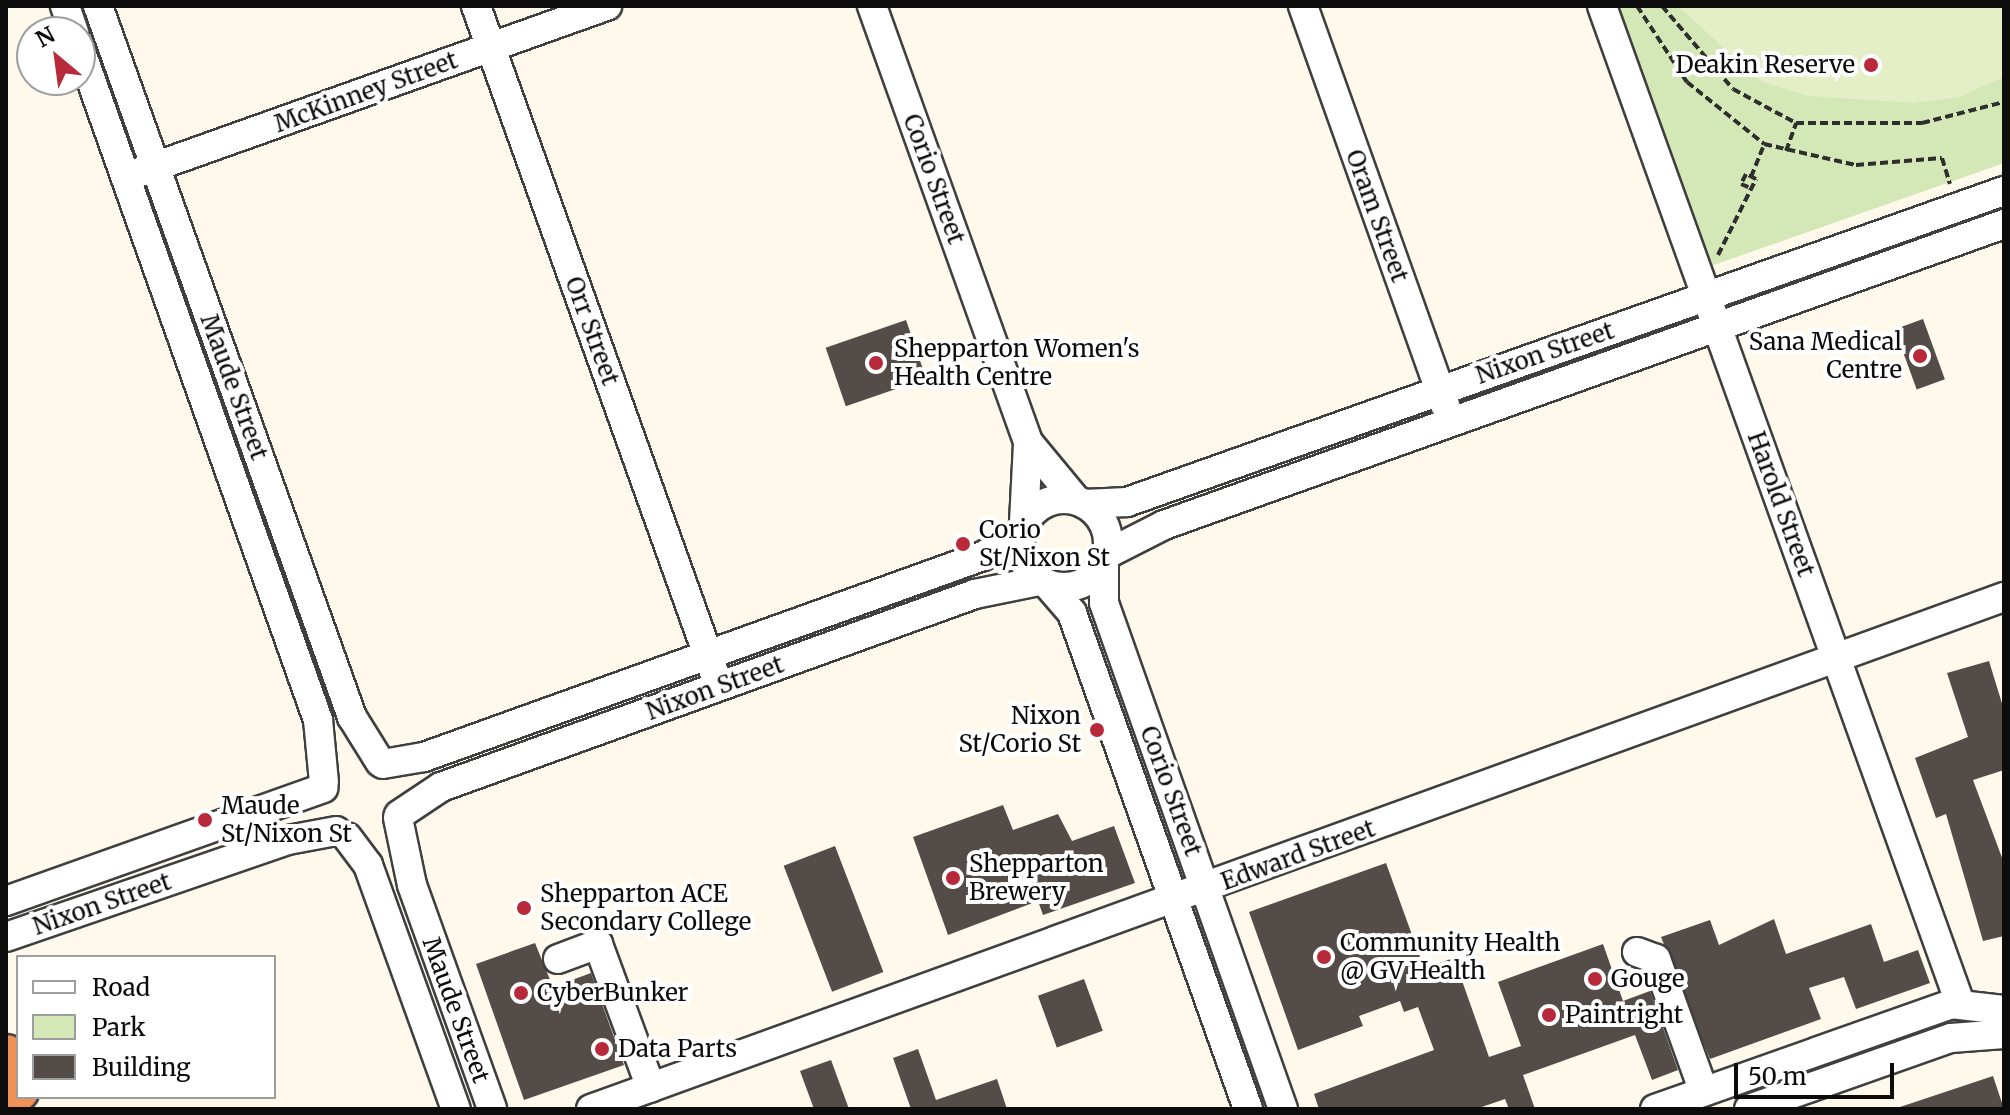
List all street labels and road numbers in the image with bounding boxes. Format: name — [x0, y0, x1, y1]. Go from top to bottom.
street label: McKinney Street — [270, 45, 462, 139]
street label: Corio Street — [897, 110, 971, 248]
street label: Oram Street — [1340, 146, 1414, 286]
street label: Orr Street — [559, 273, 625, 389]
street label: Maude Street — [194, 310, 274, 464]
street label: Nixon Street — [1472, 316, 1618, 390]
street label: Harold Street — [1741, 428, 1821, 580]
street label: Nixon Street — [642, 650, 788, 726]
street label: Corio Street — [1134, 722, 1208, 860]
street label: Edward Street — [1217, 814, 1379, 896]
street label: Nixon Street — [29, 867, 175, 941]
street label: Maude Street — [416, 933, 496, 1087]

